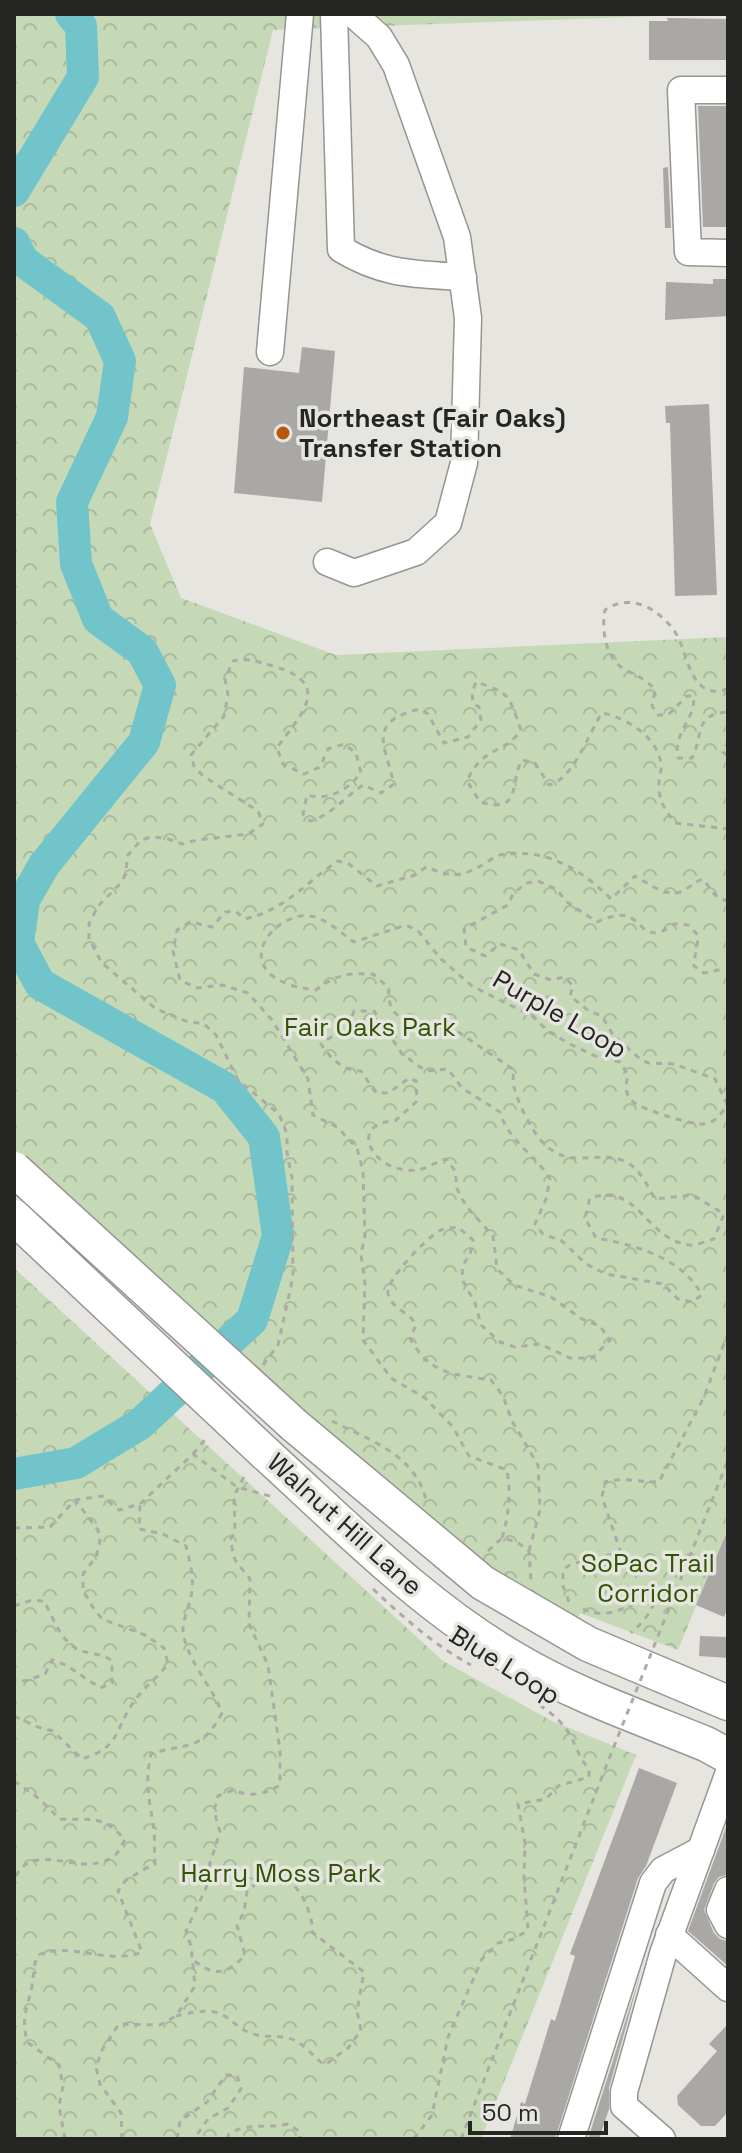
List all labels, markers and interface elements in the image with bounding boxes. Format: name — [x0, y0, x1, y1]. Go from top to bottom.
place label: Northeast (Fair Oaks) Transfer Station — [299, 401, 566, 465]
marker: Northeast (Fair Oaks) Transfer Station — [274, 424, 292, 442]
street label: Purple Loop — [487, 962, 633, 1066]
park label: Fair Oaks Park — [284, 1010, 456, 1044]
street label: Walnut Hill Lane — [260, 1445, 430, 1603]
park label: SoPac Trail Corridor — [581, 1546, 715, 1610]
street label: Blue Loop — [443, 1618, 567, 1712]
park label: Harry Moss Park — [181, 1856, 381, 1890]
scale bar — [470, 2085, 606, 2135]
text: 50 m — [482, 2097, 539, 2128]

